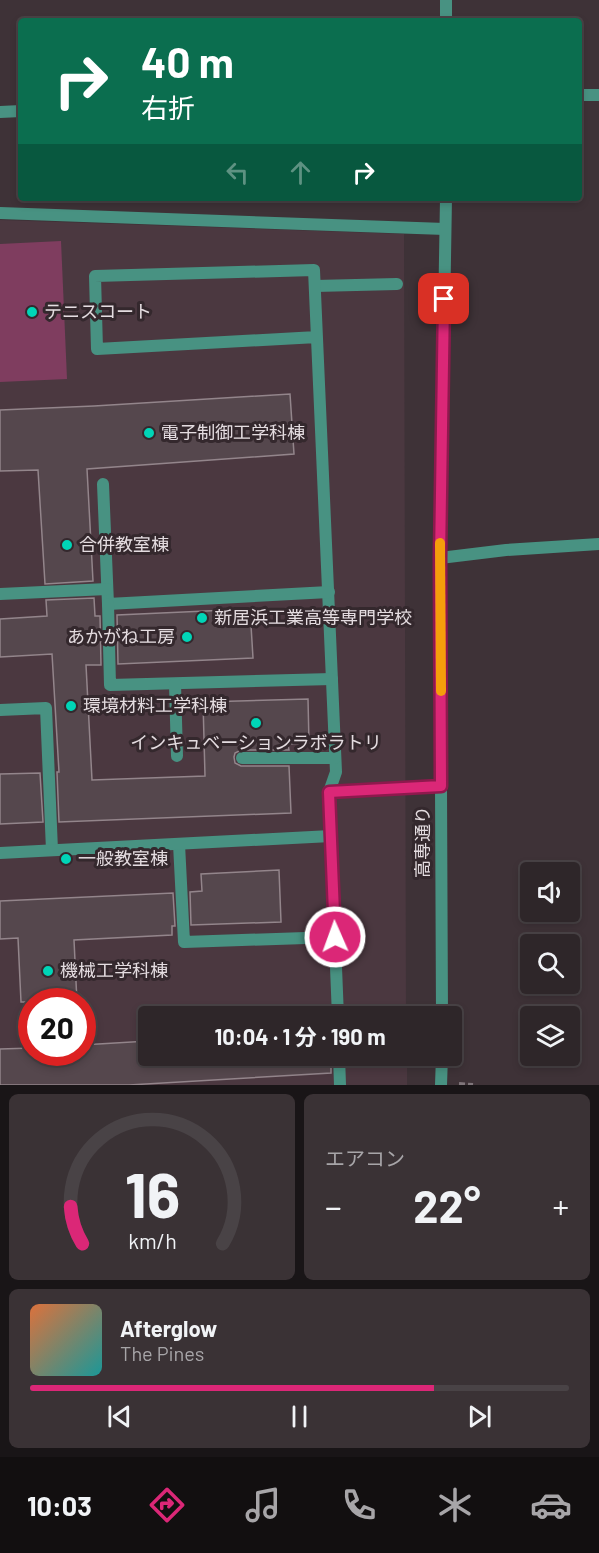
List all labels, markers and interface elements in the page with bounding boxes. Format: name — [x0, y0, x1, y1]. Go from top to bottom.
text: 40 m — [141, 36, 234, 86]
icon: right — [42, 42, 120, 120]
text: 右折 — [141, 91, 195, 123]
icon: left — [221, 156, 254, 189]
icon: ahead — [284, 156, 317, 189]
icon: right — [347, 156, 380, 189]
pin — [418, 273, 469, 324]
icon: arrive — [427, 282, 460, 315]
place label: テニスコート — [44, 300, 152, 322]
marker: テニスコート — [25, 305, 39, 319]
place label: 電子制御工学科棟 — [161, 421, 305, 443]
marker: 電子制御工学科棟 — [142, 426, 156, 440]
place label: 合併教室棟 — [79, 533, 169, 555]
marker: 合併教室棟 — [60, 538, 74, 552]
place label: 新居浜工業高等専門学校 — [214, 606, 412, 628]
marker: 新居浜工業高等専門学校 — [195, 611, 209, 625]
place label: あかがね工房 — [67, 625, 175, 647]
marker: あかがね工房 — [180, 630, 194, 644]
place label: 環境材料工学科棟 — [83, 694, 227, 716]
marker: 環境材料工学科棟 — [64, 699, 78, 713]
marker: インキュベーションラボラトリ — [249, 716, 263, 730]
place label: インキュベーションラボラトリ — [130, 731, 382, 753]
street label: 高専通り — [411, 806, 433, 878]
place label: 一般教室棟 — [78, 847, 168, 869]
marker: 一般教室棟 — [59, 852, 73, 866]
map controls — [520, 862, 580, 1066]
button: sound — [520, 862, 580, 922]
position arrow — [303, 905, 367, 969]
button: search — [520, 934, 580, 994]
place label: 機械工学科棟 — [60, 959, 168, 981]
marker: 機械工学科棟 — [41, 964, 55, 978]
speed limit sign: 20 — [18, 988, 96, 1066]
button: layers — [520, 1006, 580, 1066]
text: 10:04 · 1 分 · 190 m — [214, 1023, 386, 1049]
text: エアコン — [325, 1146, 405, 1170]
text: 16 — [124, 1156, 180, 1230]
text: 22° — [413, 1178, 481, 1232]
text: − — [325, 1186, 342, 1226]
text: + — [552, 1186, 569, 1226]
text: km/h — [128, 1228, 176, 1253]
text: Afterglow — [120, 1315, 217, 1341]
text: The Pines — [120, 1341, 204, 1365]
icon: previous — [103, 1400, 136, 1433]
icon: pause — [283, 1400, 316, 1433]
icon: next — [463, 1400, 496, 1433]
icon: directions — [146, 1484, 188, 1526]
icon: music — [242, 1484, 284, 1526]
icon: phone — [338, 1484, 380, 1526]
icon: climate — [434, 1484, 476, 1526]
icon: car — [530, 1484, 572, 1526]
text: 10:03 — [27, 1489, 92, 1521]

